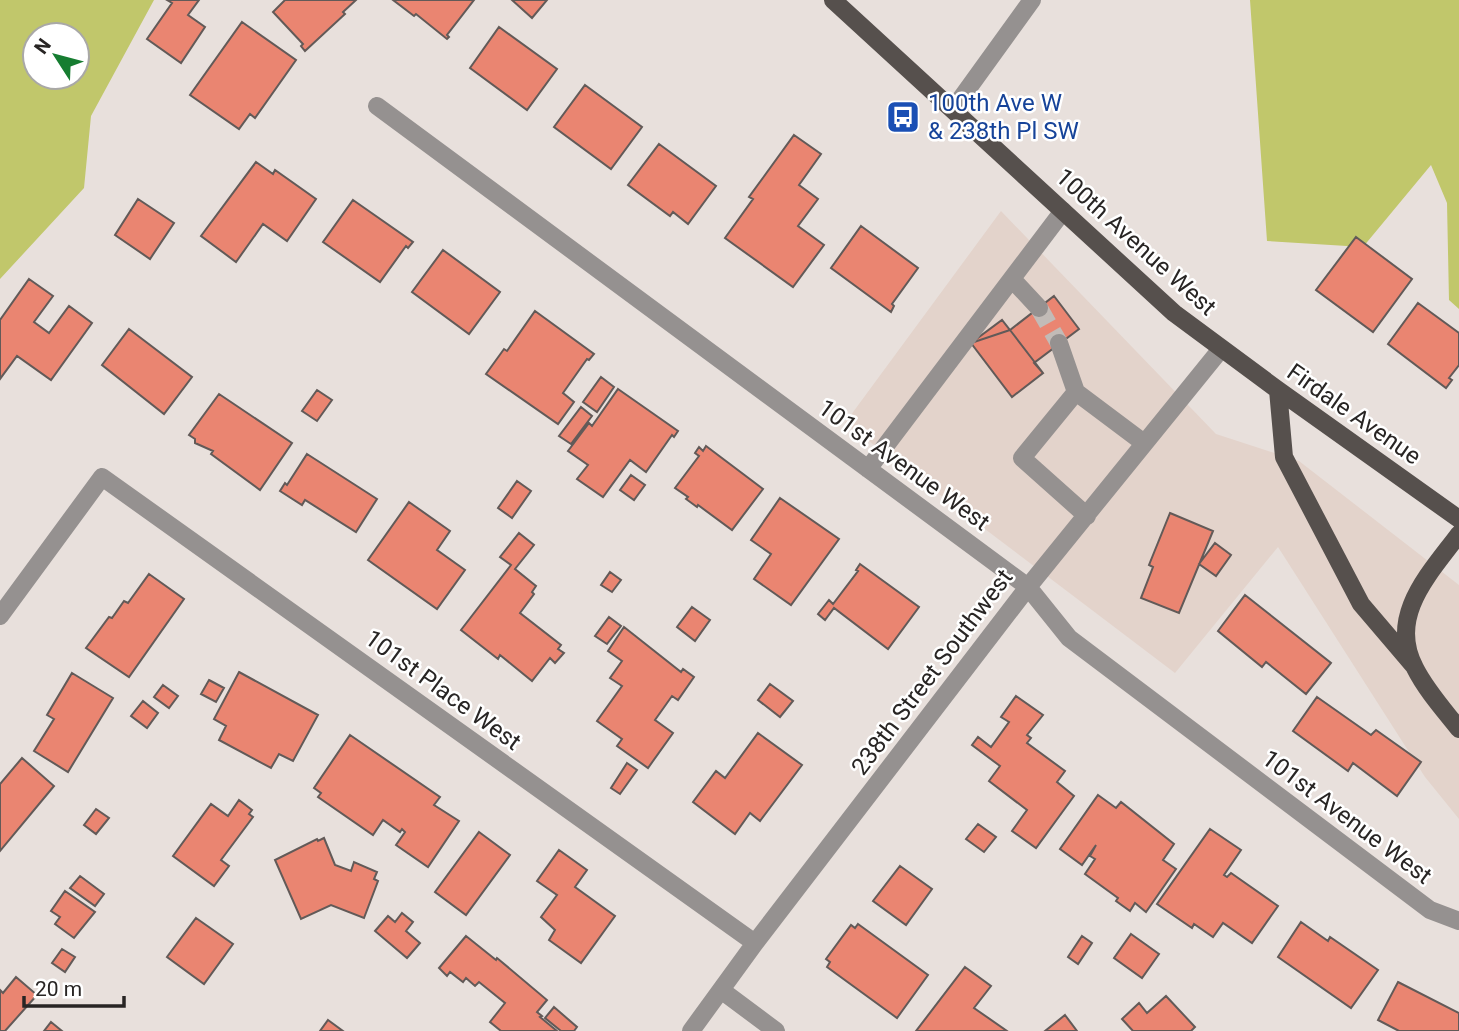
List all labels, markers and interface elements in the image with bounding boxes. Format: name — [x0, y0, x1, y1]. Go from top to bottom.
north arrow — [21, 21, 91, 91]
text: N — [29, 34, 56, 58]
place label: 100th Ave W & 238th Pl SW — [928, 89, 1079, 145]
bus stop icon: 100th Ave W & 238th Pl SW — [884, 98, 922, 136]
street label: 100th Avenue West — [1050, 163, 1222, 321]
street label: Firdale Avenue — [1282, 358, 1426, 470]
street label: 101st Avenue West — [813, 393, 995, 537]
street label: 238th Street Southwest — [846, 564, 1018, 780]
street label: 101st Place West — [360, 624, 527, 756]
street label: 101st Avenue West — [1257, 744, 1437, 890]
scale bar — [24, 964, 124, 1008]
text: 20 m — [35, 977, 82, 1001]

